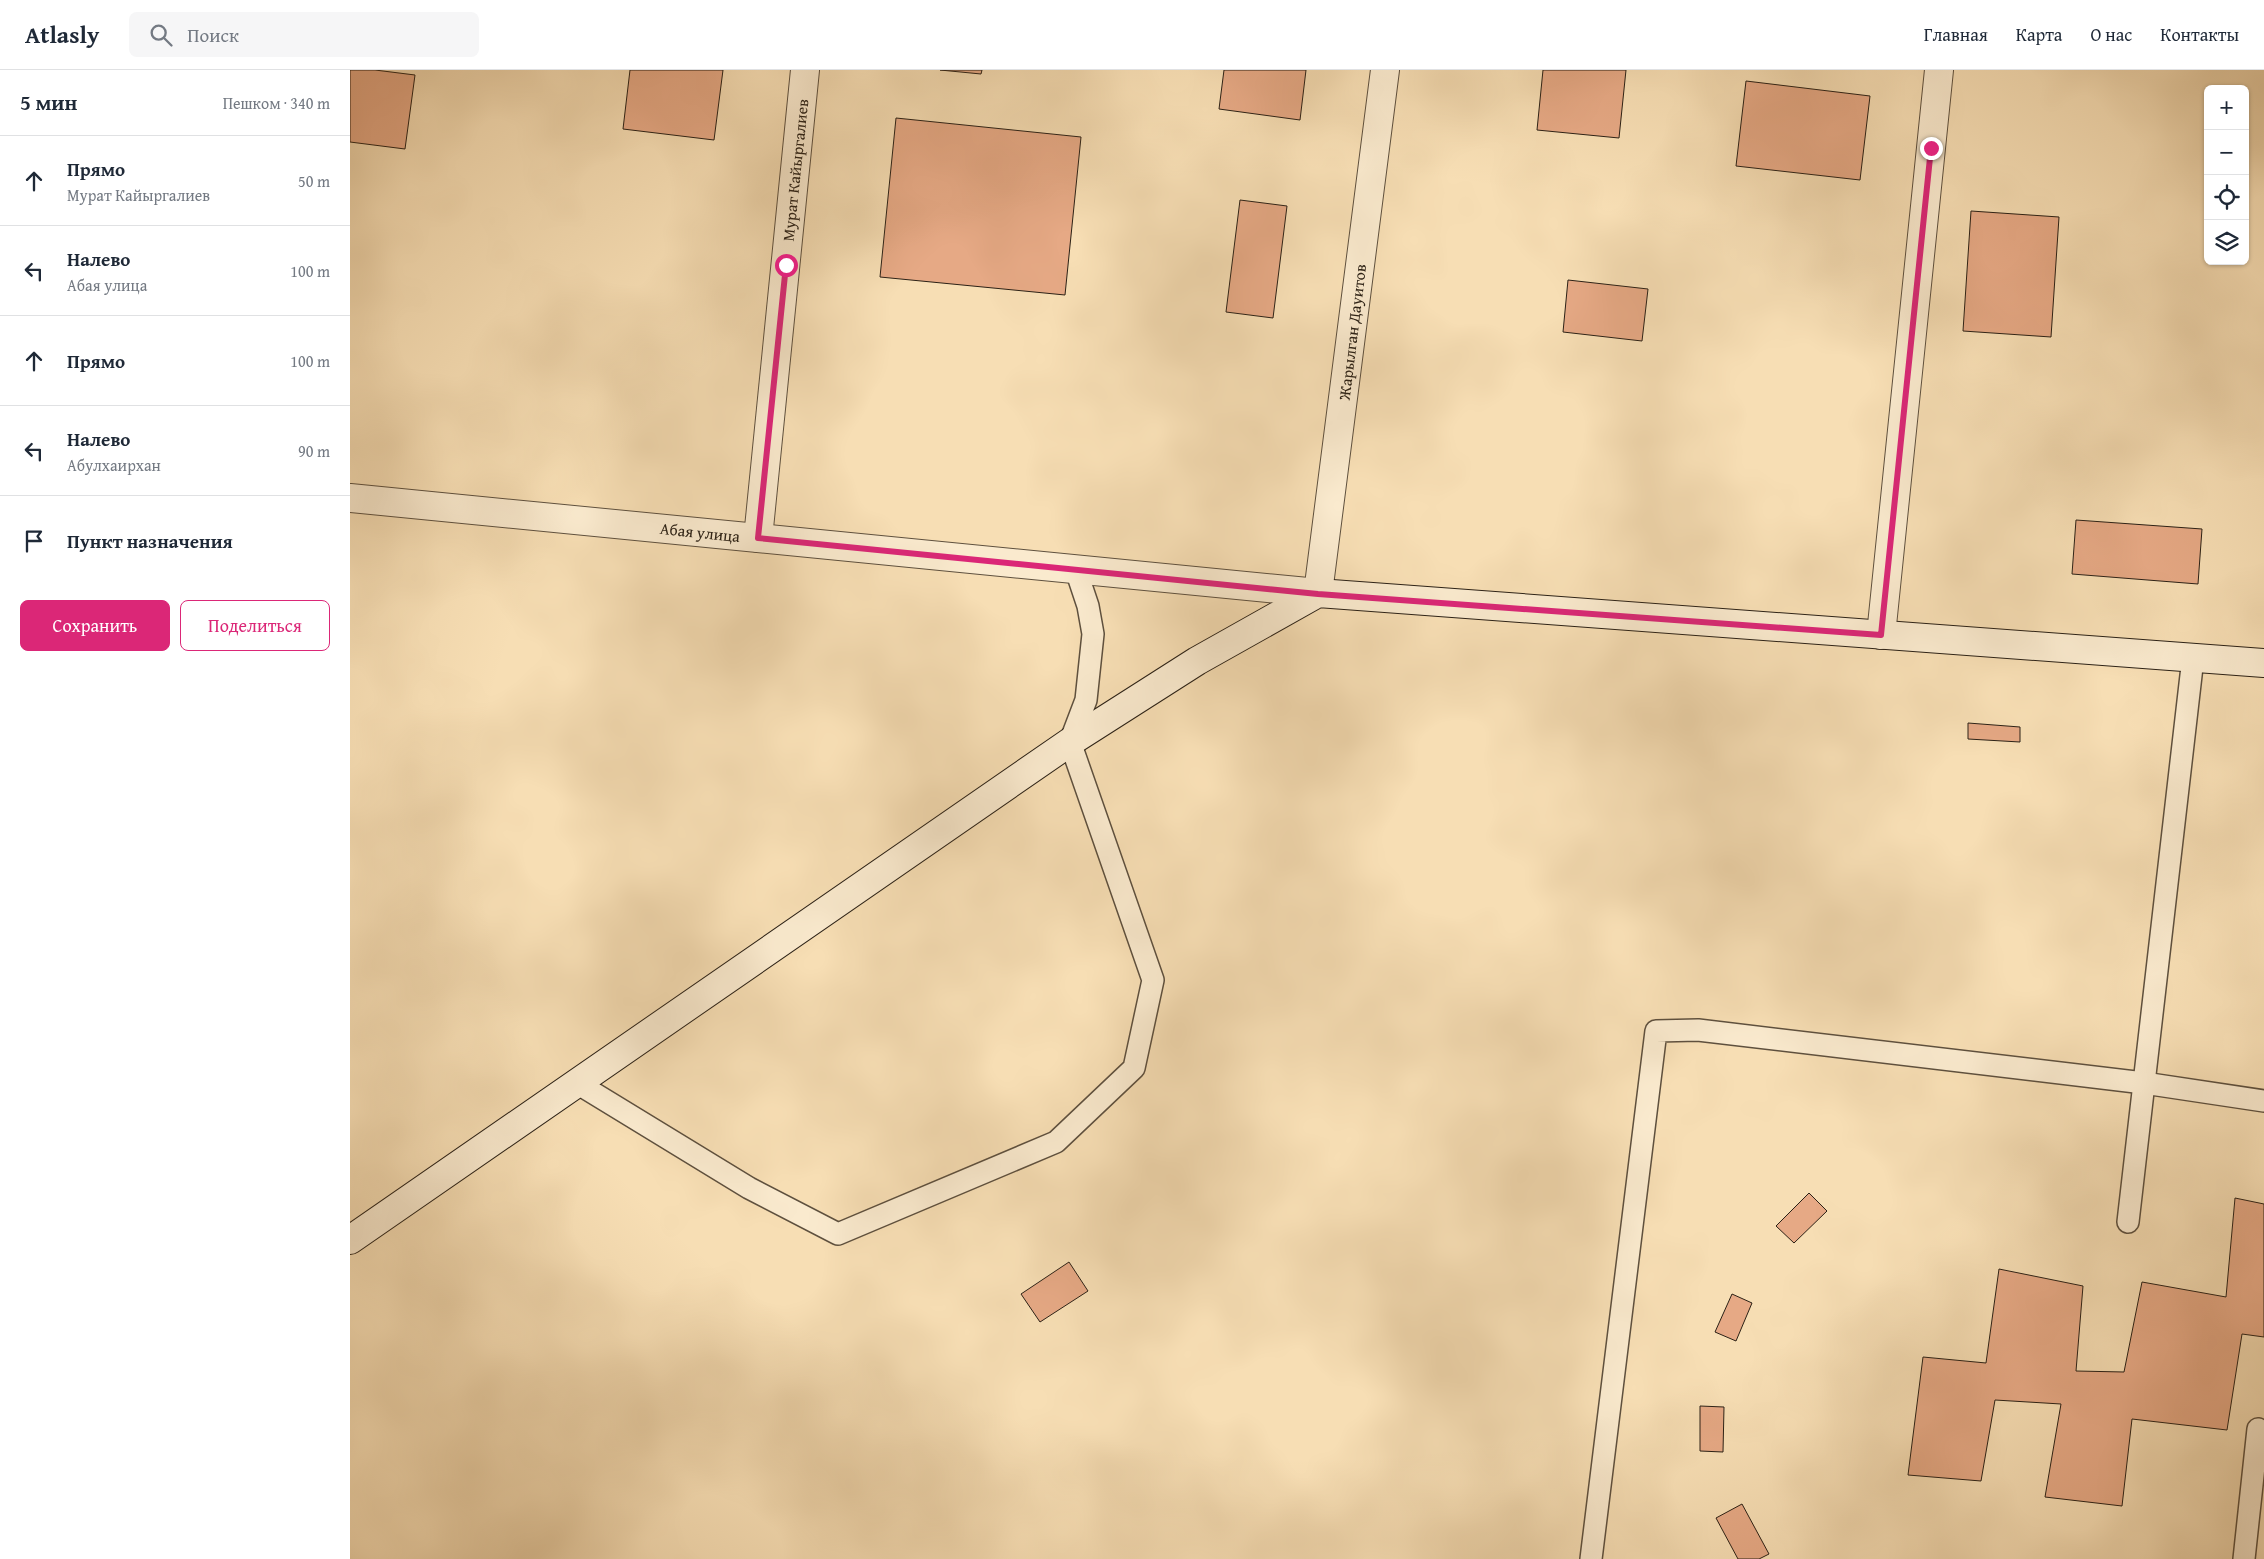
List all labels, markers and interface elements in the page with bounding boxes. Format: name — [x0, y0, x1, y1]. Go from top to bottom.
search box — [129, 12, 479, 57]
text: Atlasly — [25, 17, 99, 52]
icon: search — [147, 21, 175, 49]
text: Поиск — [187, 21, 239, 49]
text: Главная — [1924, 21, 1988, 48]
text: Карта — [2016, 21, 2062, 48]
text: О нас — [2090, 21, 2132, 48]
text: Контакты — [2160, 21, 2239, 48]
map controls — [2204, 85, 2249, 265]
button: + — [2204, 85, 2249, 130]
text: 5 мин — [20, 87, 77, 118]
text: Пешком · 340 m — [223, 91, 330, 115]
street label: Мурат Кайыргалиев — [776, 97, 814, 242]
button: − — [2204, 130, 2249, 175]
route end — [1920, 137, 1943, 160]
text: Прямо — [67, 155, 125, 183]
icon: ahead — [20, 167, 48, 195]
text: 50 m — [298, 169, 330, 193]
button: locate — [2204, 175, 2249, 220]
text: Мурат Кайыргалиев — [67, 183, 210, 207]
button: layers — [2204, 220, 2249, 265]
text: Налево — [67, 245, 130, 273]
route start — [775, 254, 798, 277]
icon: left — [20, 257, 48, 285]
text: 100 m — [290, 259, 330, 283]
street label: Жарылган Дауитов — [1332, 262, 1372, 402]
text: Абая улица — [67, 273, 147, 297]
icon: ahead — [20, 347, 48, 375]
text: Прямо — [67, 347, 125, 375]
text: 100 m — [290, 349, 330, 373]
text: Налево — [67, 425, 130, 453]
icon: left — [20, 437, 48, 465]
text: 90 m — [298, 439, 330, 463]
text: Абулхаирхан — [67, 453, 161, 477]
street label: Абая улица — [659, 516, 742, 548]
icon: arrive — [20, 527, 48, 555]
text: Пункт назначения — [67, 527, 233, 555]
button: Сохранить — [20, 600, 170, 651]
button: Поделиться — [180, 600, 330, 651]

